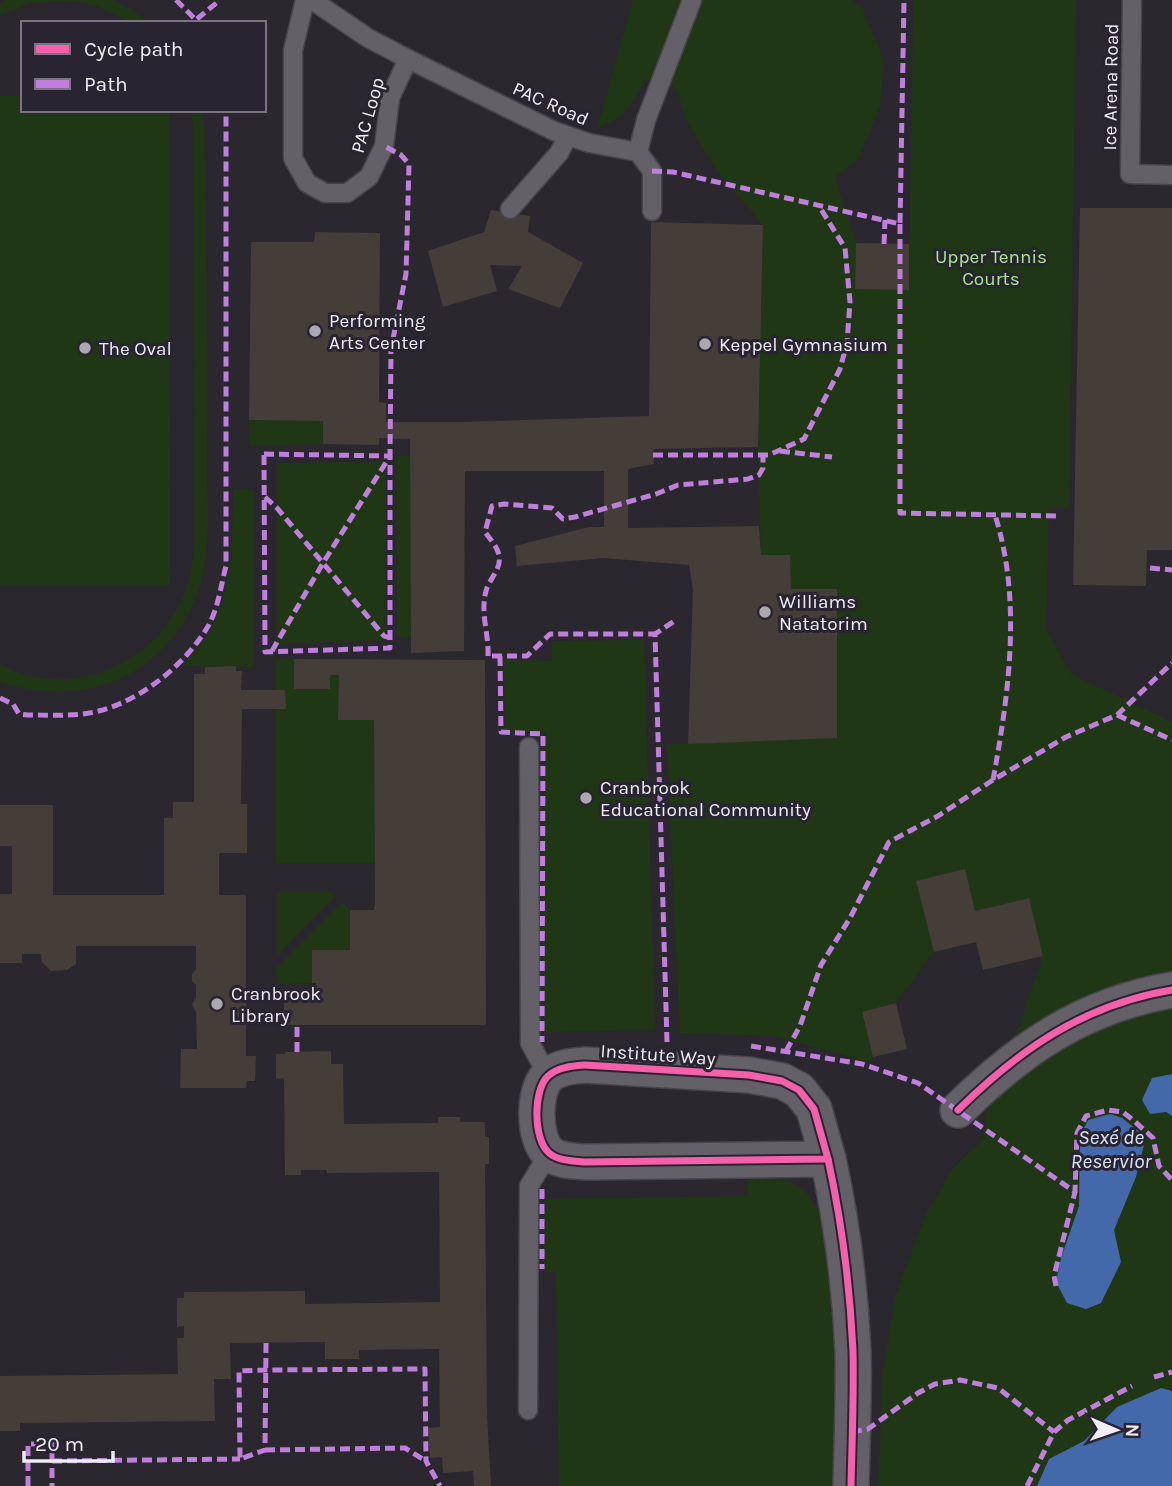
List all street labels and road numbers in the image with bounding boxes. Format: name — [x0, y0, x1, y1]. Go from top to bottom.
street label: Ice Arena Road — [1099, 23, 1123, 151]
street label: PAC Loop — [347, 75, 389, 156]
street label: PAC Road — [509, 77, 592, 130]
street label: Institute Way — [600, 1040, 716, 1070]

